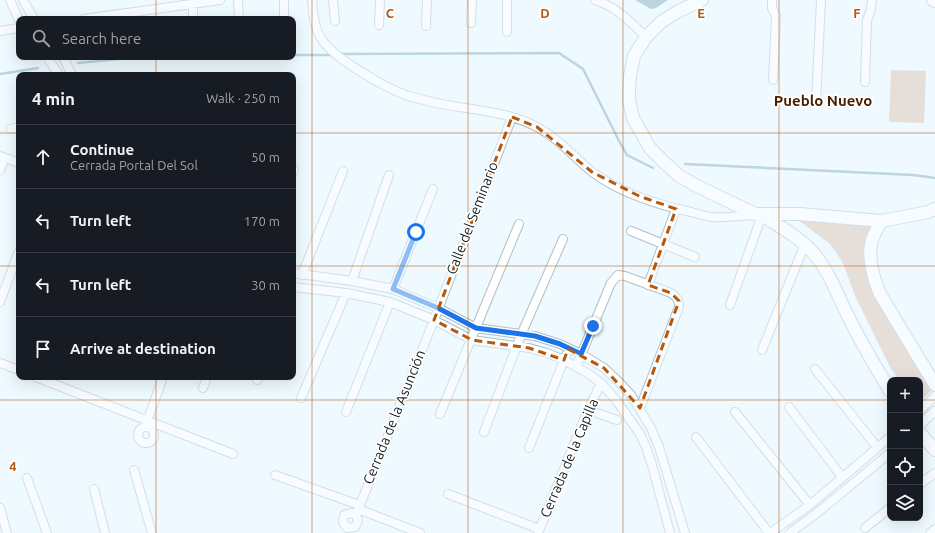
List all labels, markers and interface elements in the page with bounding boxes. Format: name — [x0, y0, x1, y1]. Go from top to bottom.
text: C — [386, 6, 395, 20]
text: D — [540, 6, 550, 20]
text: E — [697, 6, 705, 20]
text: F — [853, 6, 861, 20]
search box — [16, 16, 296, 60]
icon: search — [30, 27, 52, 49]
text: Search here — [62, 30, 141, 47]
text: 4 min — [32, 89, 75, 108]
text: Walk · 250 m — [206, 91, 280, 105]
district label: Pueblo Nuevo — [774, 92, 872, 109]
text: Continue — [70, 141, 134, 158]
icon: ahead — [32, 146, 54, 168]
text: 50 m — [251, 150, 280, 164]
text: Cerrada Portal Del Sol — [70, 158, 198, 172]
street label: Calle del Seminario — [443, 159, 501, 277]
icon: left — [32, 210, 54, 232]
text: Turn left — [70, 212, 131, 229]
text: 170 m — [244, 214, 280, 228]
route start — [407, 223, 425, 241]
icon: left — [32, 274, 54, 296]
text: Turn left — [70, 276, 131, 293]
text: 30 m — [251, 278, 280, 292]
route end — [584, 317, 602, 335]
icon: arrive — [32, 338, 54, 360]
text: Arrive at destination — [70, 340, 216, 357]
street label: Cerrada de la Asunción — [360, 348, 428, 486]
map controls — [887, 377, 923, 521]
button: + — [887, 377, 923, 413]
street label: Cerrada de la Capilla — [537, 396, 601, 520]
button: − — [887, 413, 923, 449]
button: locate — [887, 449, 923, 485]
text: 4 — [9, 459, 17, 473]
button: layers — [887, 485, 923, 521]

